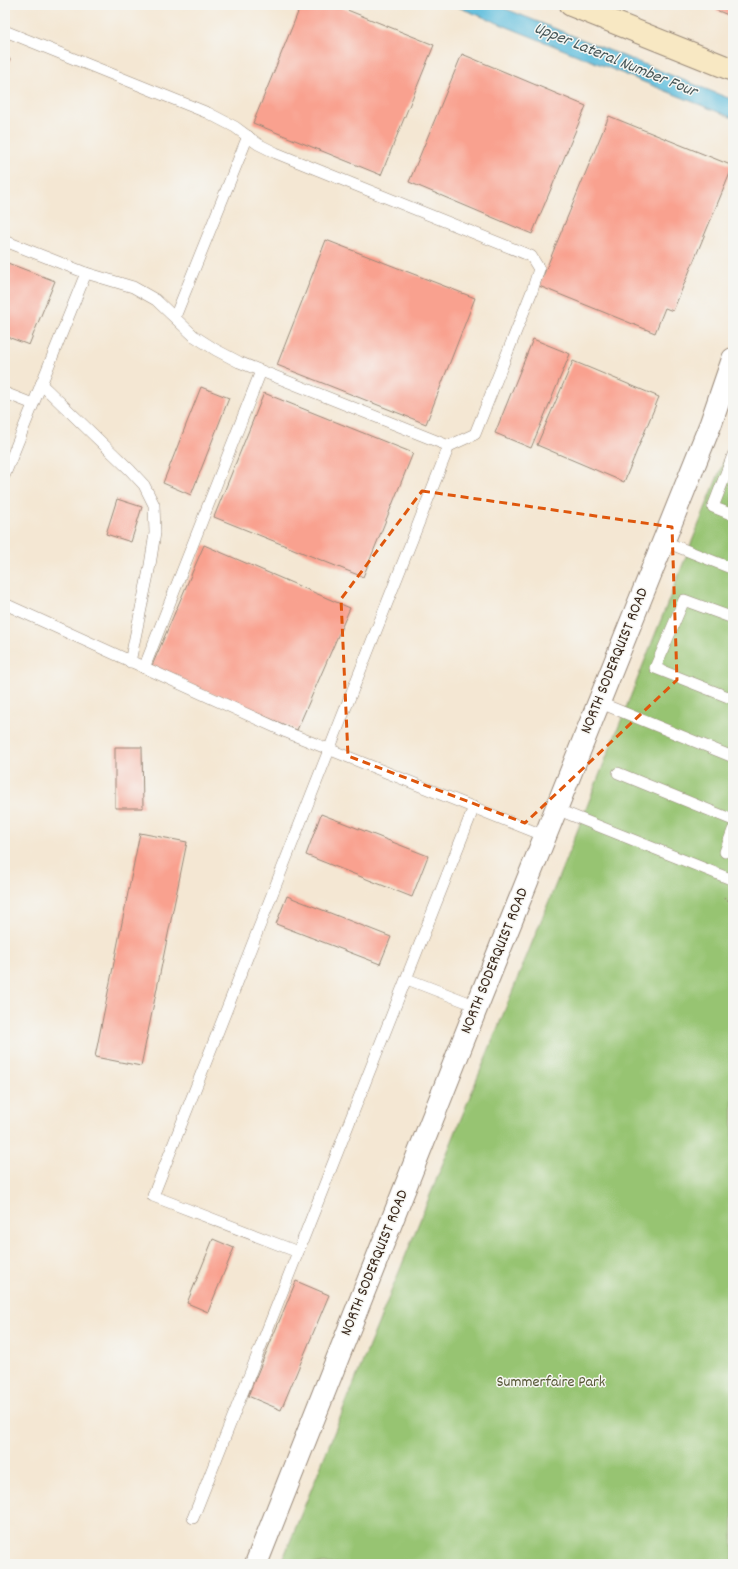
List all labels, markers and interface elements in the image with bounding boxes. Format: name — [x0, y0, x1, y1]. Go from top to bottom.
water label: Upper Lateral Number Four — [530, 17, 702, 105]
street label: NORTH SODERQUIST ROAD — [575, 584, 655, 738]
street label: NORTH SODERQUIST ROAD — [455, 884, 535, 1038]
street label: NORTH SODERQUIST ROAD — [335, 1186, 415, 1340]
park label: Summerfaire Park — [497, 1371, 605, 1394]

